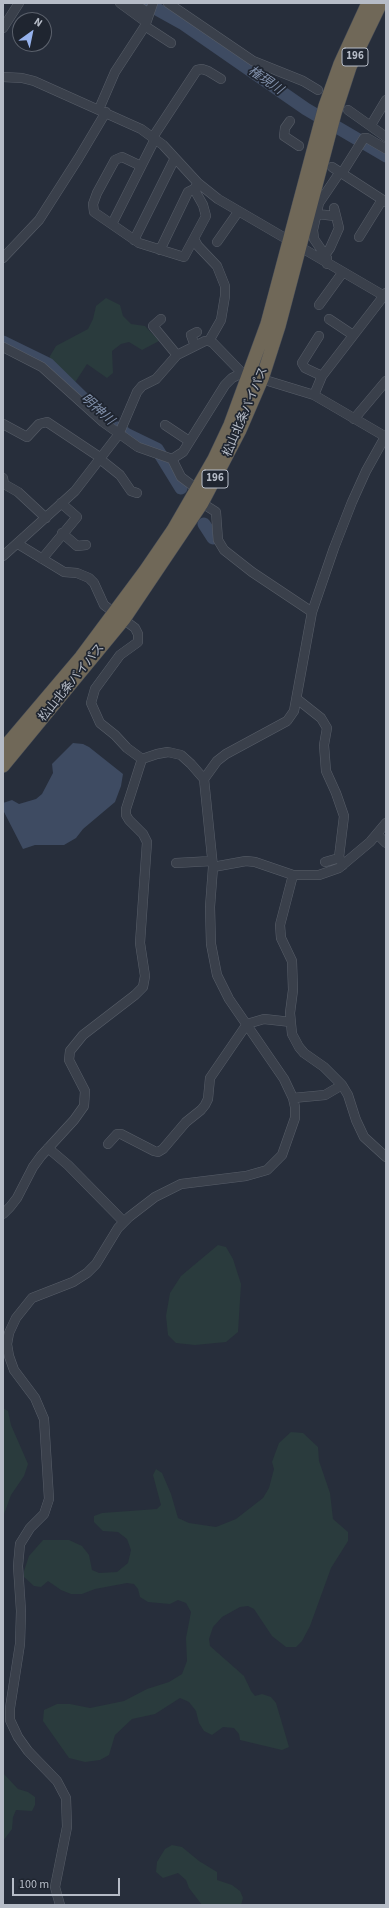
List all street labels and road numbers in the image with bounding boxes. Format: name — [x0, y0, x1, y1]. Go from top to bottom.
road number: 196 — [342, 48, 368, 66]
street label: 松山北条バイパス — [221, 365, 271, 459]
road number: 196 — [202, 470, 228, 488]
street label: 松山北条バイパス — [36, 641, 108, 725]

